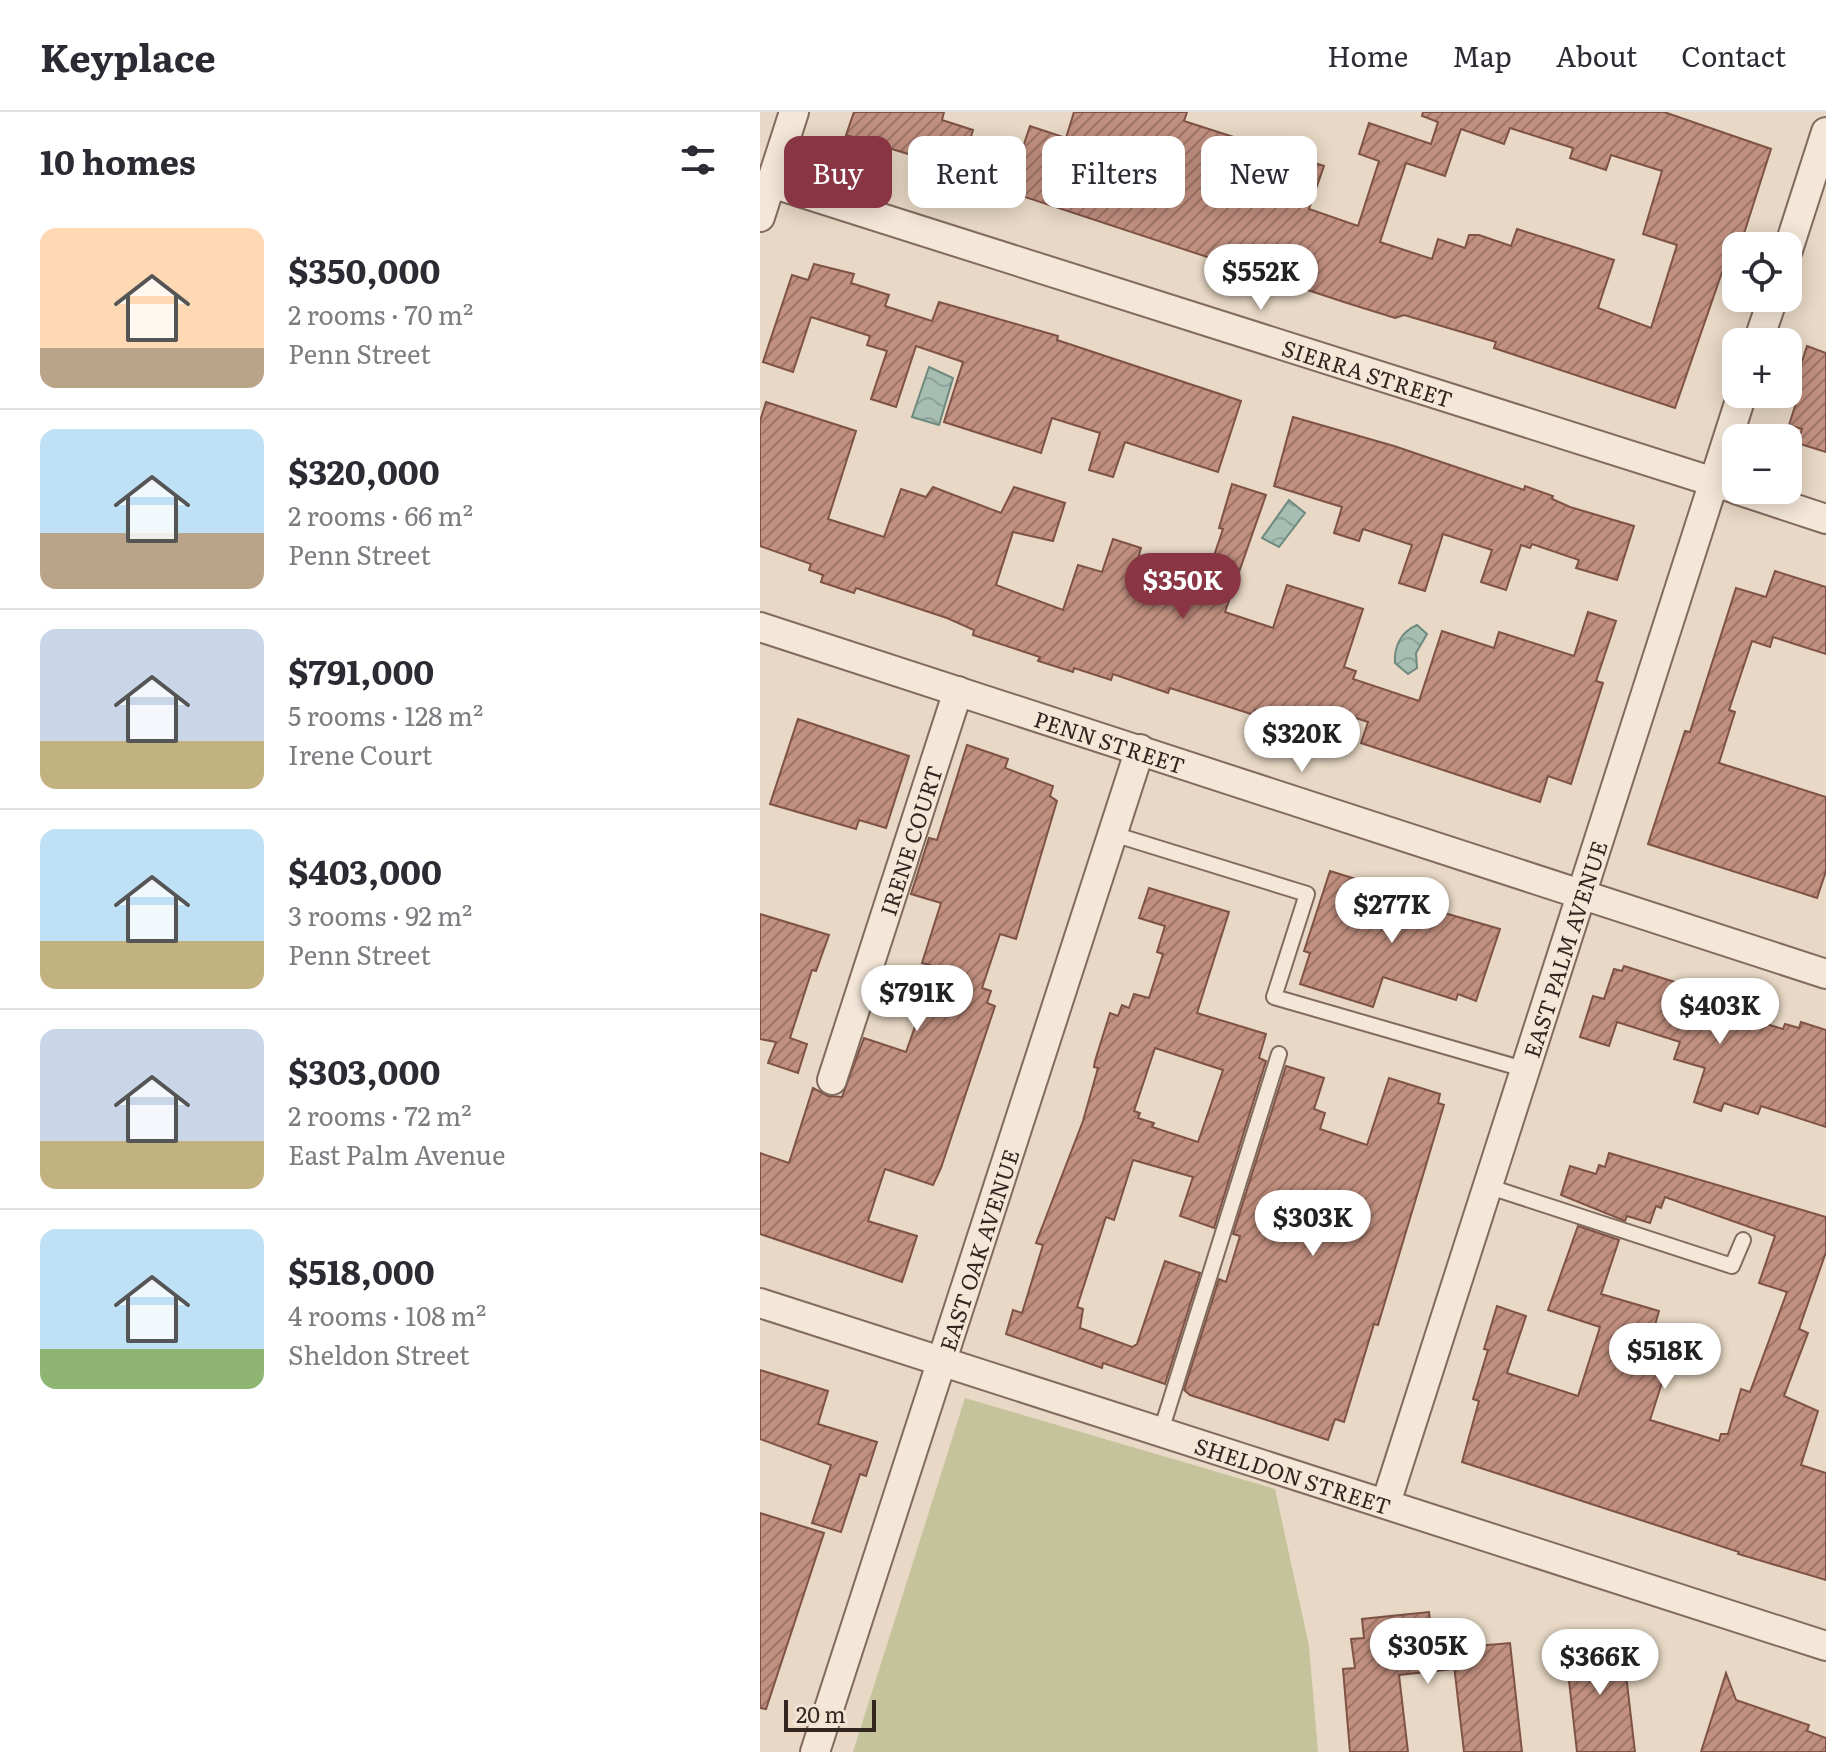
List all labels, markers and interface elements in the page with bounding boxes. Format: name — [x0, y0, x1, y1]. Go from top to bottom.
text: Keyplace — [40, 27, 216, 84]
text: Home — [1327, 34, 1408, 76]
text: Map — [1452, 34, 1512, 76]
text: About — [1556, 34, 1637, 76]
text: Contact — [1681, 34, 1786, 76]
text: 10 homes — [40, 135, 196, 185]
chip: Buy — [784, 136, 892, 208]
chip: Rent — [908, 136, 1026, 208]
chip: Filters — [1042, 136, 1185, 208]
chip: New — [1201, 136, 1317, 208]
icon: filters — [676, 138, 720, 182]
map controls — [1722, 232, 1802, 504]
button: locate — [1722, 232, 1802, 312]
text: $350,000 — [288, 244, 440, 294]
pin: $552K — [1205, 244, 1317, 312]
text: $552K — [1222, 250, 1300, 289]
icon: home — [104, 260, 200, 356]
text: 2 rooms · 70 m² — [288, 294, 473, 333]
button: + — [1722, 328, 1802, 408]
street label: SIERRA STREET — [1278, 330, 1457, 415]
text: Penn Street — [288, 333, 431, 372]
button: − — [1722, 424, 1802, 504]
text: $320,000 — [288, 445, 440, 495]
icon: home — [104, 461, 200, 557]
text: 2 rooms · 66 m² — [288, 495, 473, 534]
text: Penn Street — [288, 534, 431, 573]
pin: $350K — [1127, 553, 1239, 621]
text: $350K — [1143, 559, 1223, 598]
text: $791,000 — [288, 645, 434, 695]
icon: home — [104, 661, 200, 757]
text: 5 rooms · 128 m² — [288, 695, 483, 734]
street label: PENN STREET — [1030, 701, 1190, 781]
pin: $320K — [1246, 706, 1358, 774]
text: $320K — [1262, 712, 1342, 751]
text: Irene Court — [288, 734, 432, 773]
street label: IRENE COURT — [870, 761, 949, 920]
street label: EAST PALM AVENUE — [1514, 836, 1614, 1062]
text: $403,000 — [288, 845, 442, 895]
icon: home — [104, 861, 200, 957]
pin: $277K — [1336, 877, 1448, 945]
text: $277K — [1353, 883, 1431, 922]
text: 3 rooms · 92 m² — [288, 895, 472, 934]
text: Penn Street — [288, 934, 431, 973]
pin: $791K — [861, 965, 973, 1033]
text: $791K — [879, 971, 955, 1010]
pin: $403K — [1664, 978, 1776, 1046]
text: $403K — [1679, 984, 1761, 1023]
text: $303,000 — [288, 1045, 440, 1095]
icon: home — [104, 1061, 200, 1157]
text: 2 rooms · 72 m² — [288, 1095, 472, 1134]
text: East Palm Avenue — [288, 1134, 505, 1173]
street label: EAST OAK AVENUE — [930, 1144, 1026, 1355]
pin: $303K — [1257, 1190, 1369, 1258]
text: $303K — [1273, 1196, 1353, 1235]
text: $518,000 — [288, 1245, 435, 1295]
icon: home — [104, 1261, 200, 1357]
text: 4 rooms · 108 m² — [288, 1295, 486, 1334]
pin: $518K — [1609, 1323, 1721, 1391]
text: $518K — [1627, 1329, 1703, 1368]
text: Sheldon Street — [288, 1334, 470, 1373]
street label: SHELDON STREET — [1191, 1427, 1396, 1522]
pin: $305K — [1372, 1618, 1484, 1686]
text: $305K — [1388, 1624, 1468, 1663]
pin: $366K — [1544, 1629, 1656, 1697]
text: $366K — [1560, 1635, 1640, 1674]
scale bar — [784, 1696, 876, 1732]
text: 20 m — [796, 1697, 846, 1730]

